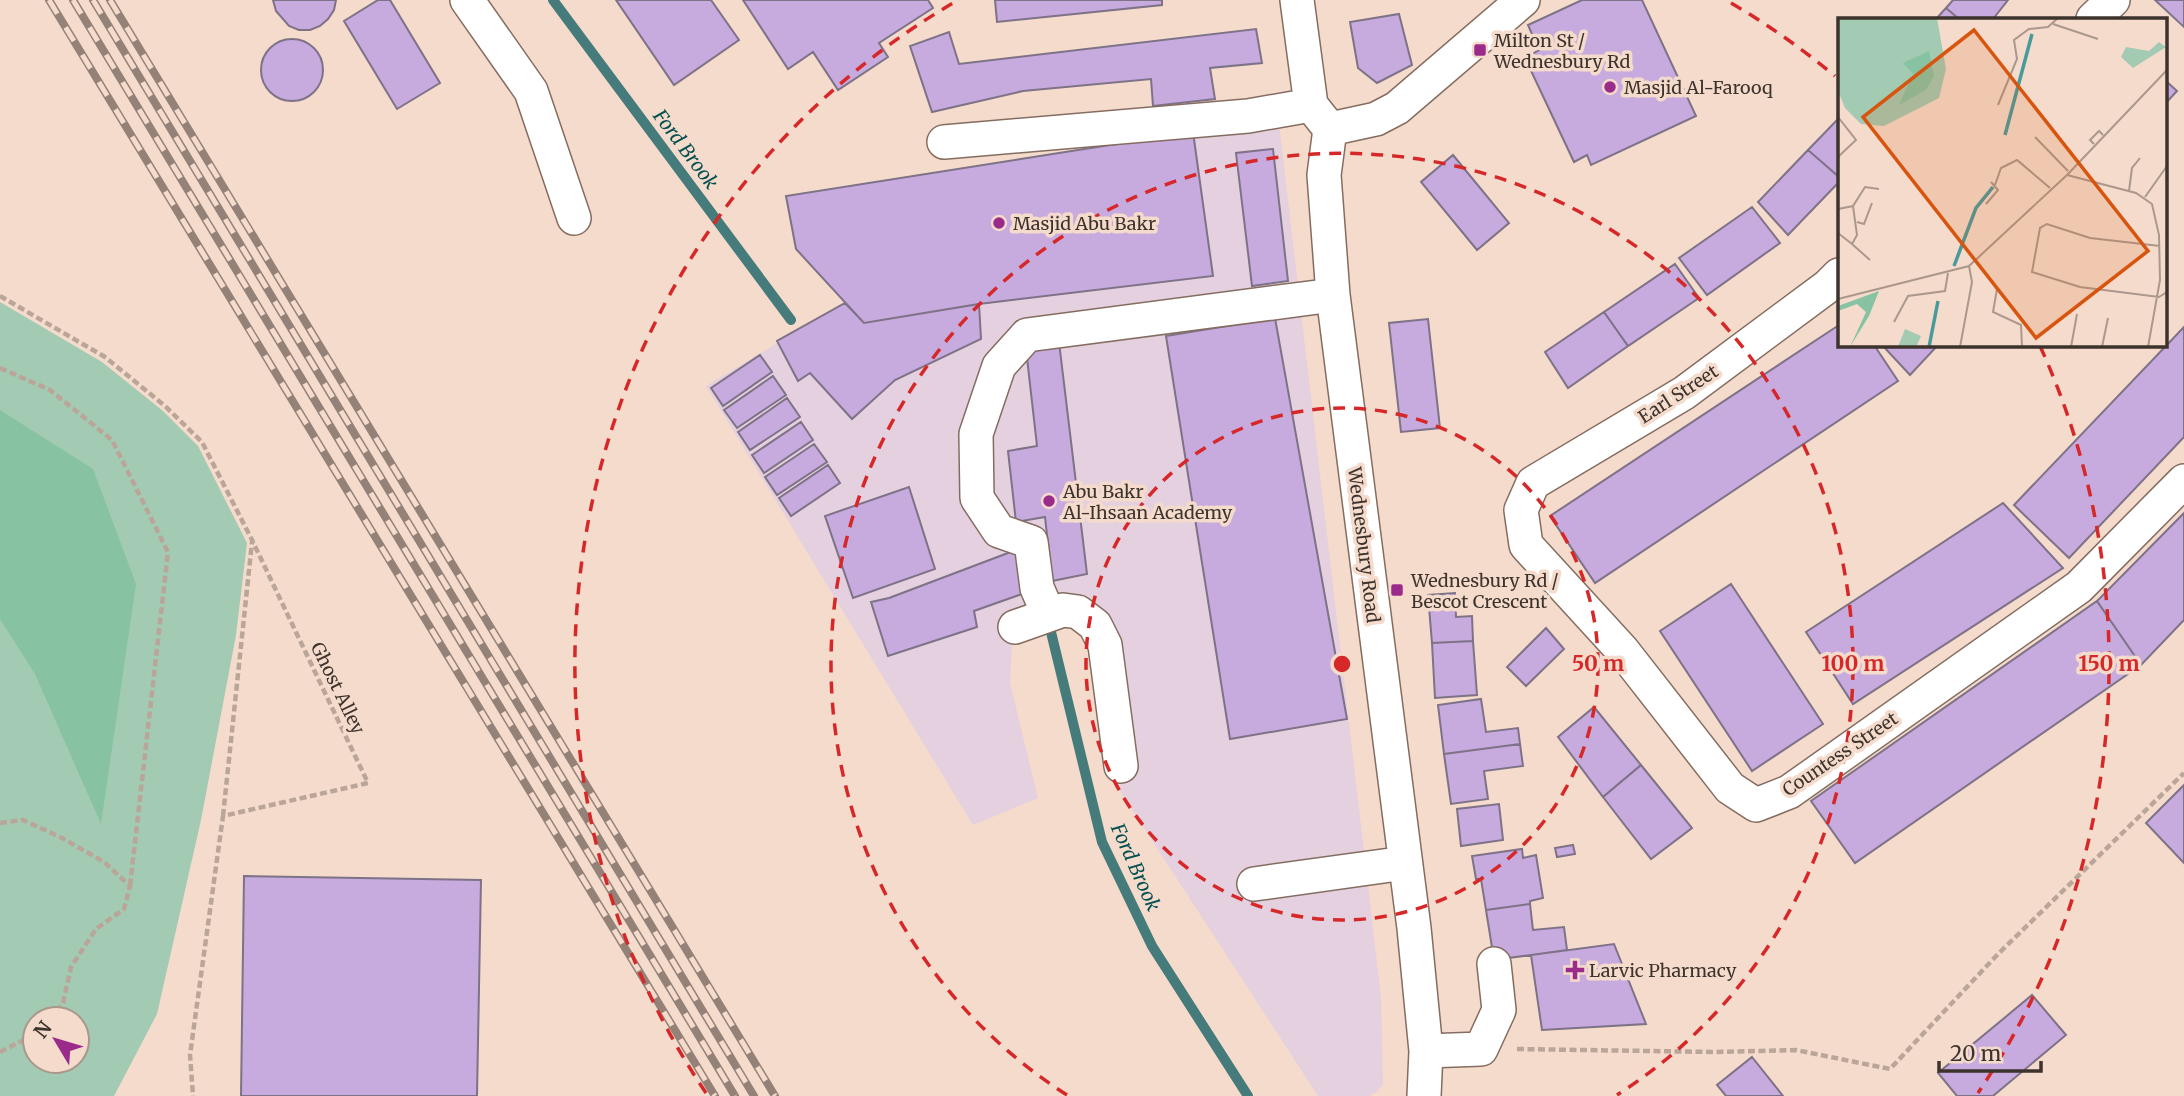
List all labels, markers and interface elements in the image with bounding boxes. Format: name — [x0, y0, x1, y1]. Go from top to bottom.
inset map — [1838, 18, 2166, 346]
place label: Milton St / Wednesbury Rd — [1493, 29, 1630, 73]
marker: Milton St / Wednesbury Rd — [1472, 42, 1488, 58]
place label: Masjid Al-Farooq — [1624, 76, 1773, 99]
marker: Masjid Al-Farooq — [1602, 79, 1618, 95]
water label: Ford Brook — [648, 104, 724, 194]
place label: Masjid Abu Bakr — [1013, 212, 1156, 235]
marker: Masjid Abu Bakr — [991, 215, 1007, 231]
street label: Earl Street — [1634, 360, 1722, 428]
street label: Wednesbury Road — [1343, 465, 1385, 624]
place label: Abu Bakr Al-Ihsaan Academy — [1062, 480, 1233, 524]
marker: Abu Bakr Al-Ihsaan Academy — [1041, 493, 1057, 509]
place label: Wednesbury Rd / Bescot Crescent — [1410, 569, 1559, 613]
marker: Wednesbury Rd / Bescot Crescent — [1389, 582, 1405, 598]
street label: Ghost Alley — [306, 638, 370, 738]
text: 50 m — [1572, 650, 1624, 677]
text: 100 m — [1822, 650, 1884, 677]
text: 150 m — [2078, 650, 2140, 677]
centre of rings — [1330, 652, 1354, 676]
street label: Countess Street — [1778, 707, 1902, 801]
water label: Ford Brook — [1106, 818, 1166, 915]
place label: Larvic Pharmacy — [1589, 959, 1737, 982]
marker: Larvic Pharmacy — [1567, 962, 1583, 978]
north arrow — [21, 1005, 91, 1075]
text: N — [29, 1016, 57, 1043]
scale bar — [1939, 1030, 2040, 1074]
text: 20 m — [1950, 1040, 2002, 1067]

